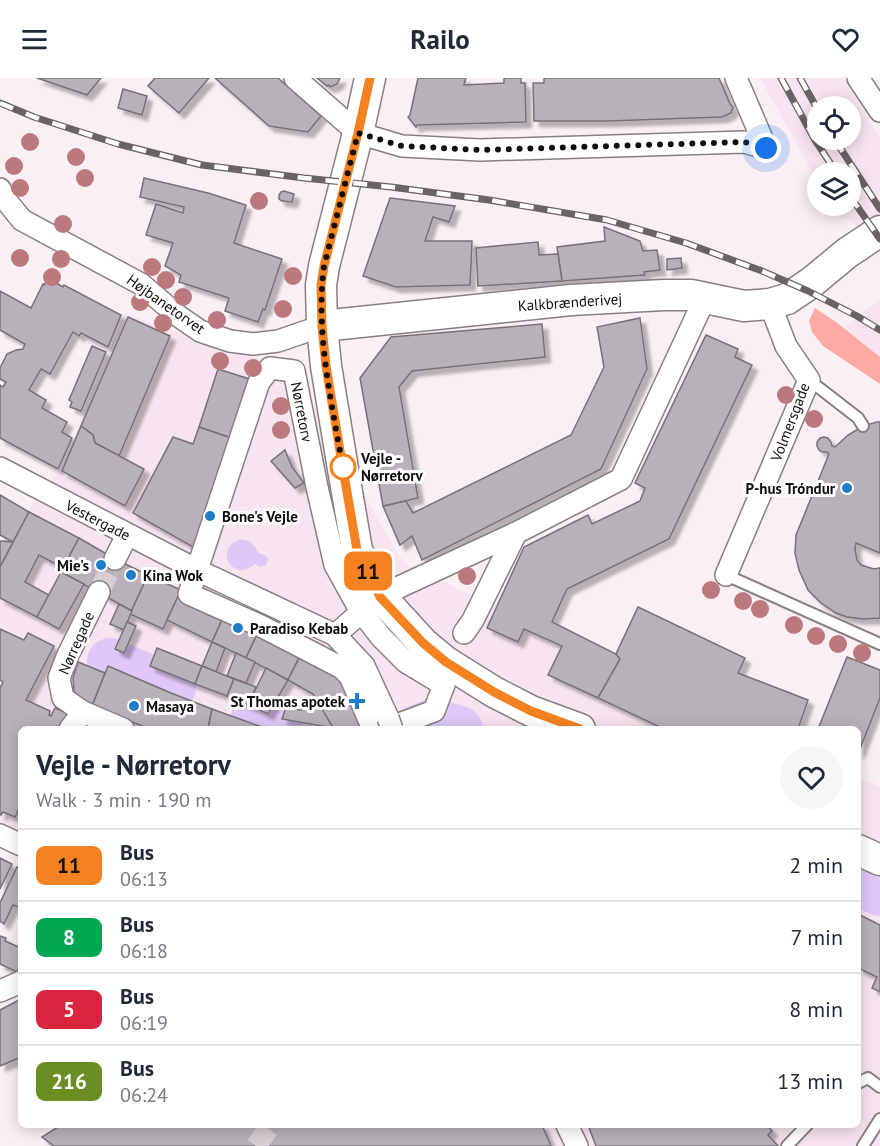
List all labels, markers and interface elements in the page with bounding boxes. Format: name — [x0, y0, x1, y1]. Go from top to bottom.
text: Railo — [410, 22, 470, 56]
icon: menu — [18, 23, 51, 56]
icon: heart — [829, 23, 862, 56]
map controls — [807, 96, 861, 216]
button: locate — [807, 96, 861, 150]
your location — [751, 133, 781, 163]
button: layers — [807, 162, 861, 216]
street label: Højbanetorvet — [123, 270, 209, 338]
street label: Kalkbrænderivej — [517, 289, 623, 315]
street label: Nørretorv — [287, 380, 317, 445]
street label: Volmersgade — [766, 380, 814, 465]
place label: Vejle - Nørretorv — [360, 449, 424, 485]
marker: Vejle - Nørretorv — [330, 454, 356, 480]
place label: P-hus Tróndur — [745, 479, 836, 498]
marker: P-hus Tróndur — [840, 481, 854, 495]
street label: Vestergade — [61, 495, 134, 544]
place label: Bone's Vejle — [222, 507, 298, 526]
marker: Bone's Vejle — [203, 509, 217, 523]
line badge: 11 — [341, 552, 395, 590]
place label: Mie's — [57, 556, 89, 575]
marker: Mie's — [94, 558, 108, 572]
text: 11 — [356, 558, 380, 585]
place label: Kina Wok — [143, 566, 204, 585]
marker: Kina Wok — [124, 568, 138, 582]
street label: Nørregade — [54, 609, 98, 677]
place label: Paradiso Kebab — [250, 619, 348, 638]
marker: Paradiso Kebab — [231, 621, 245, 635]
place label: St Thomas apotek — [230, 692, 346, 711]
marker: St Thomas apotek — [350, 694, 364, 708]
place label: Masaya — [146, 697, 194, 716]
marker: Masaya — [127, 699, 141, 713]
text: Vejle - Nørretorv — [36, 746, 231, 783]
button: heart — [780, 746, 843, 809]
text: Walk · 3 min · 190 m — [36, 787, 212, 813]
text: Bus — [120, 838, 154, 866]
text: 2 min — [789, 851, 843, 879]
text: 11 — [57, 852, 81, 879]
text: 06:13 — [120, 866, 168, 892]
text: Bus — [120, 910, 154, 938]
text: 7 min — [791, 923, 843, 951]
text: 8 — [63, 924, 75, 951]
text: 06:18 — [120, 938, 168, 964]
text: Bus — [120, 982, 154, 1010]
text: 8 min — [789, 995, 843, 1023]
text: 5 — [63, 996, 75, 1023]
text: 06:19 — [120, 1010, 168, 1036]
text: Bus — [120, 1054, 154, 1082]
text: 13 min — [777, 1067, 843, 1095]
text: 216 — [51, 1068, 87, 1095]
text: 06:24 — [120, 1082, 168, 1108]

